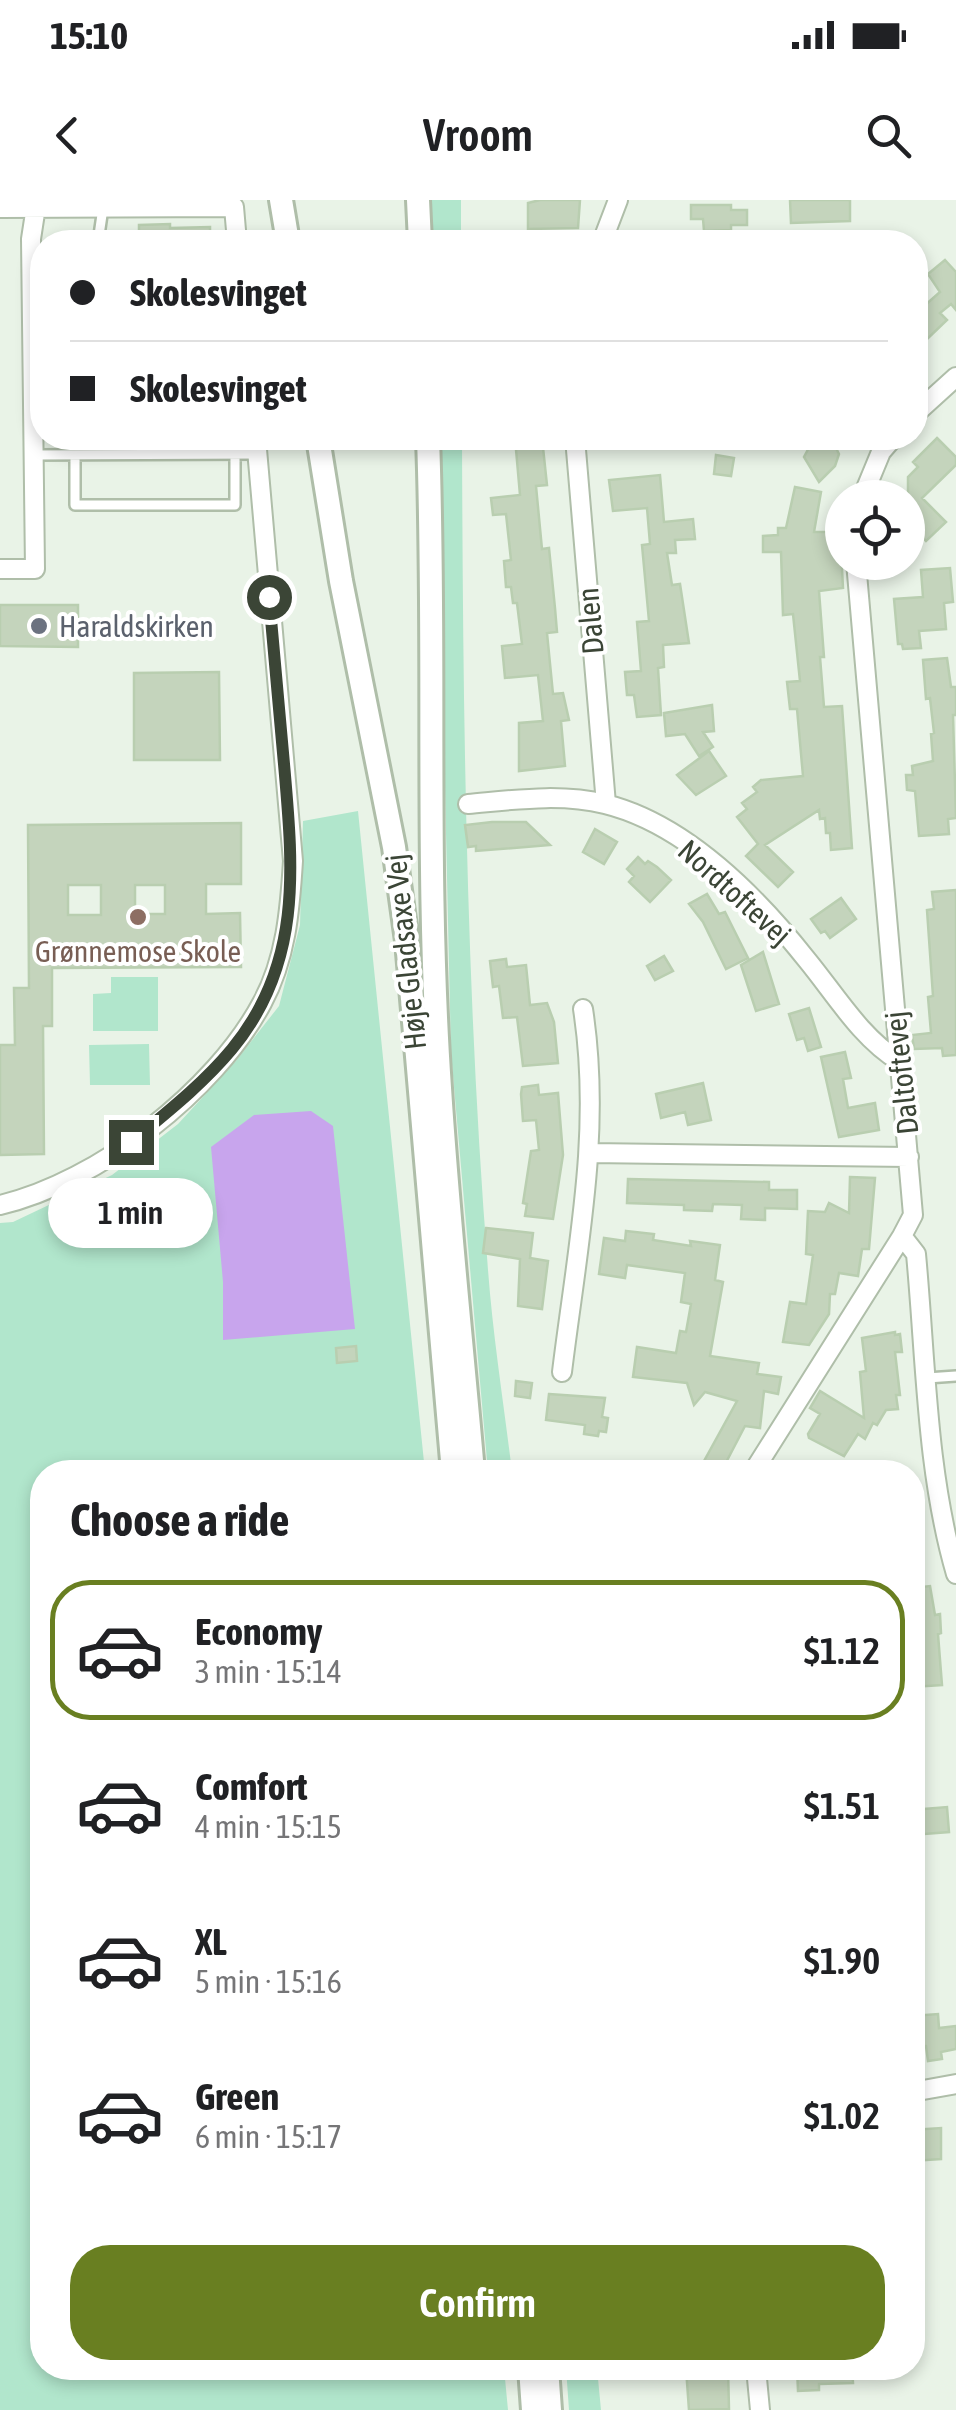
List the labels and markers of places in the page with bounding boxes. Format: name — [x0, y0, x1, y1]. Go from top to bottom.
place label: Haraldskirken — [59, 609, 214, 643]
marker: Haraldskirken — [28, 615, 50, 637]
marker: Grønnemose Skole — [127, 906, 149, 928]
place label: Grønnemose Skole — [35, 934, 241, 968]

